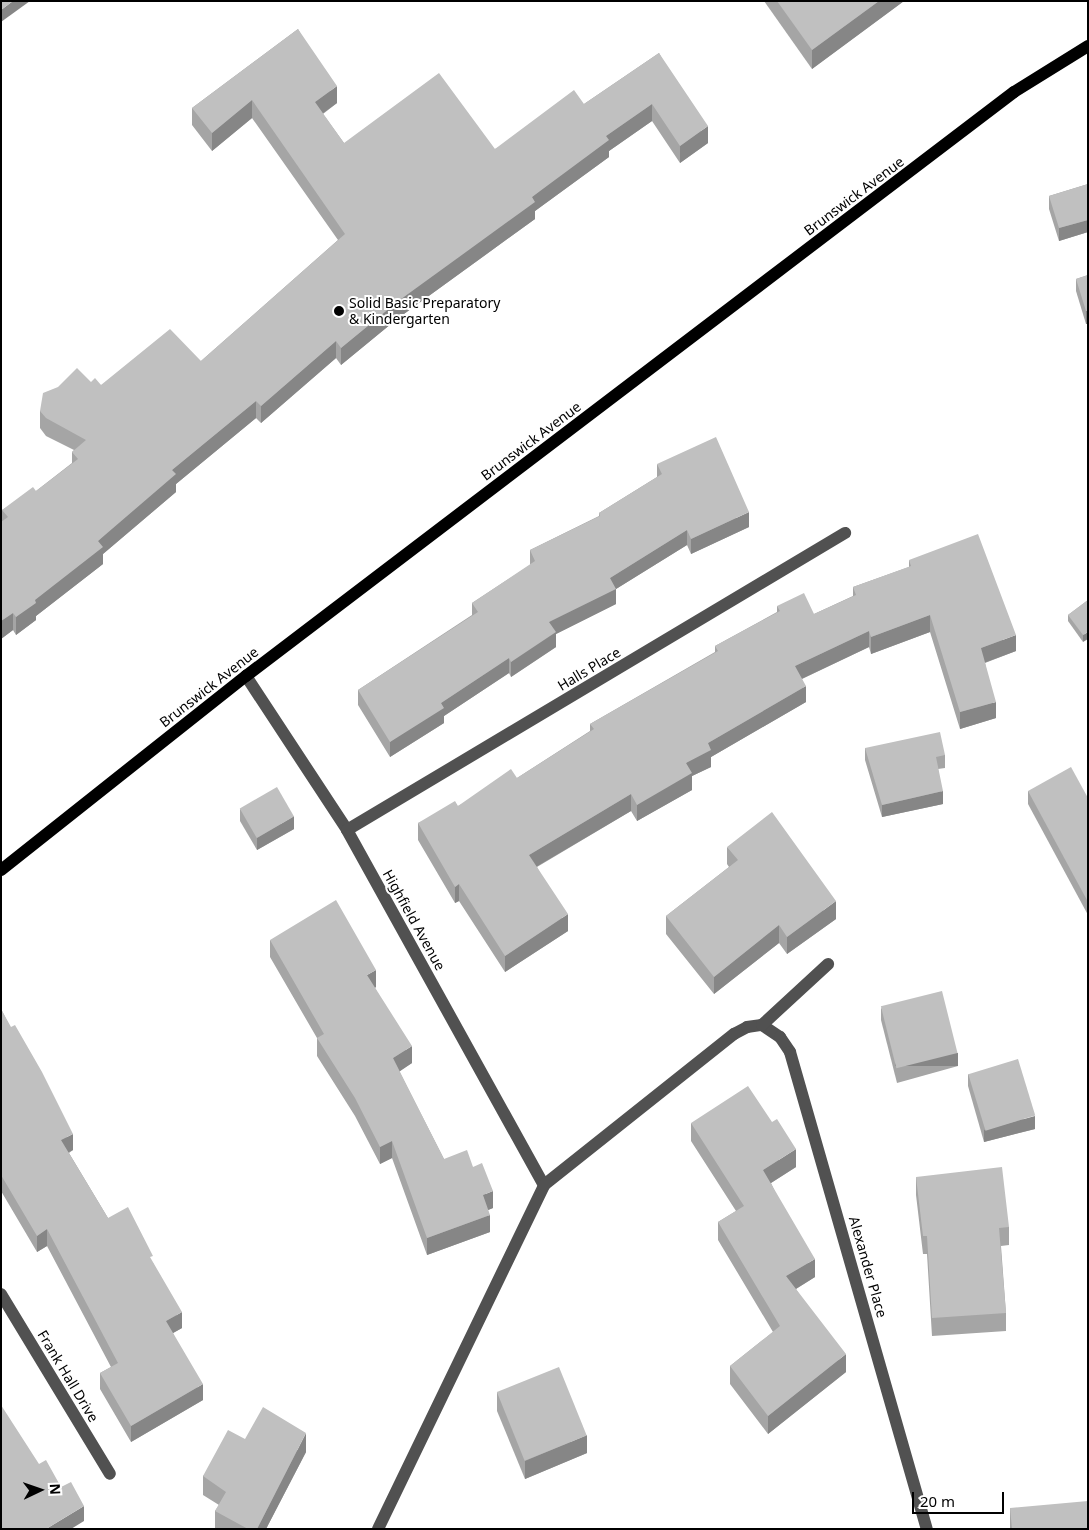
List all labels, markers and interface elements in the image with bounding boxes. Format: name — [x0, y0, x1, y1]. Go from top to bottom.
street label: Brunswick Avenue — [801, 153, 907, 239]
place label: Solid Basic Preparatory & Kindergarten — [349, 295, 500, 328]
marker: Solid Basic Preparatory & Kindergarten — [333, 305, 345, 317]
street label: Brunswick Avenue — [478, 398, 584, 484]
street label: Brunswick Avenue — [156, 643, 262, 731]
street label: Halls Place — [555, 644, 623, 694]
street label: Highfield Avenue — [379, 867, 449, 973]
street label: Alexander Place — [846, 1214, 890, 1320]
street label: Frank Hall Drive — [34, 1327, 102, 1425]
north arrow — [15, 1465, 65, 1515]
scale bar — [914, 1482, 1006, 1514]
text: N — [46, 1483, 65, 1495]
text: 20 m — [920, 1491, 955, 1511]

